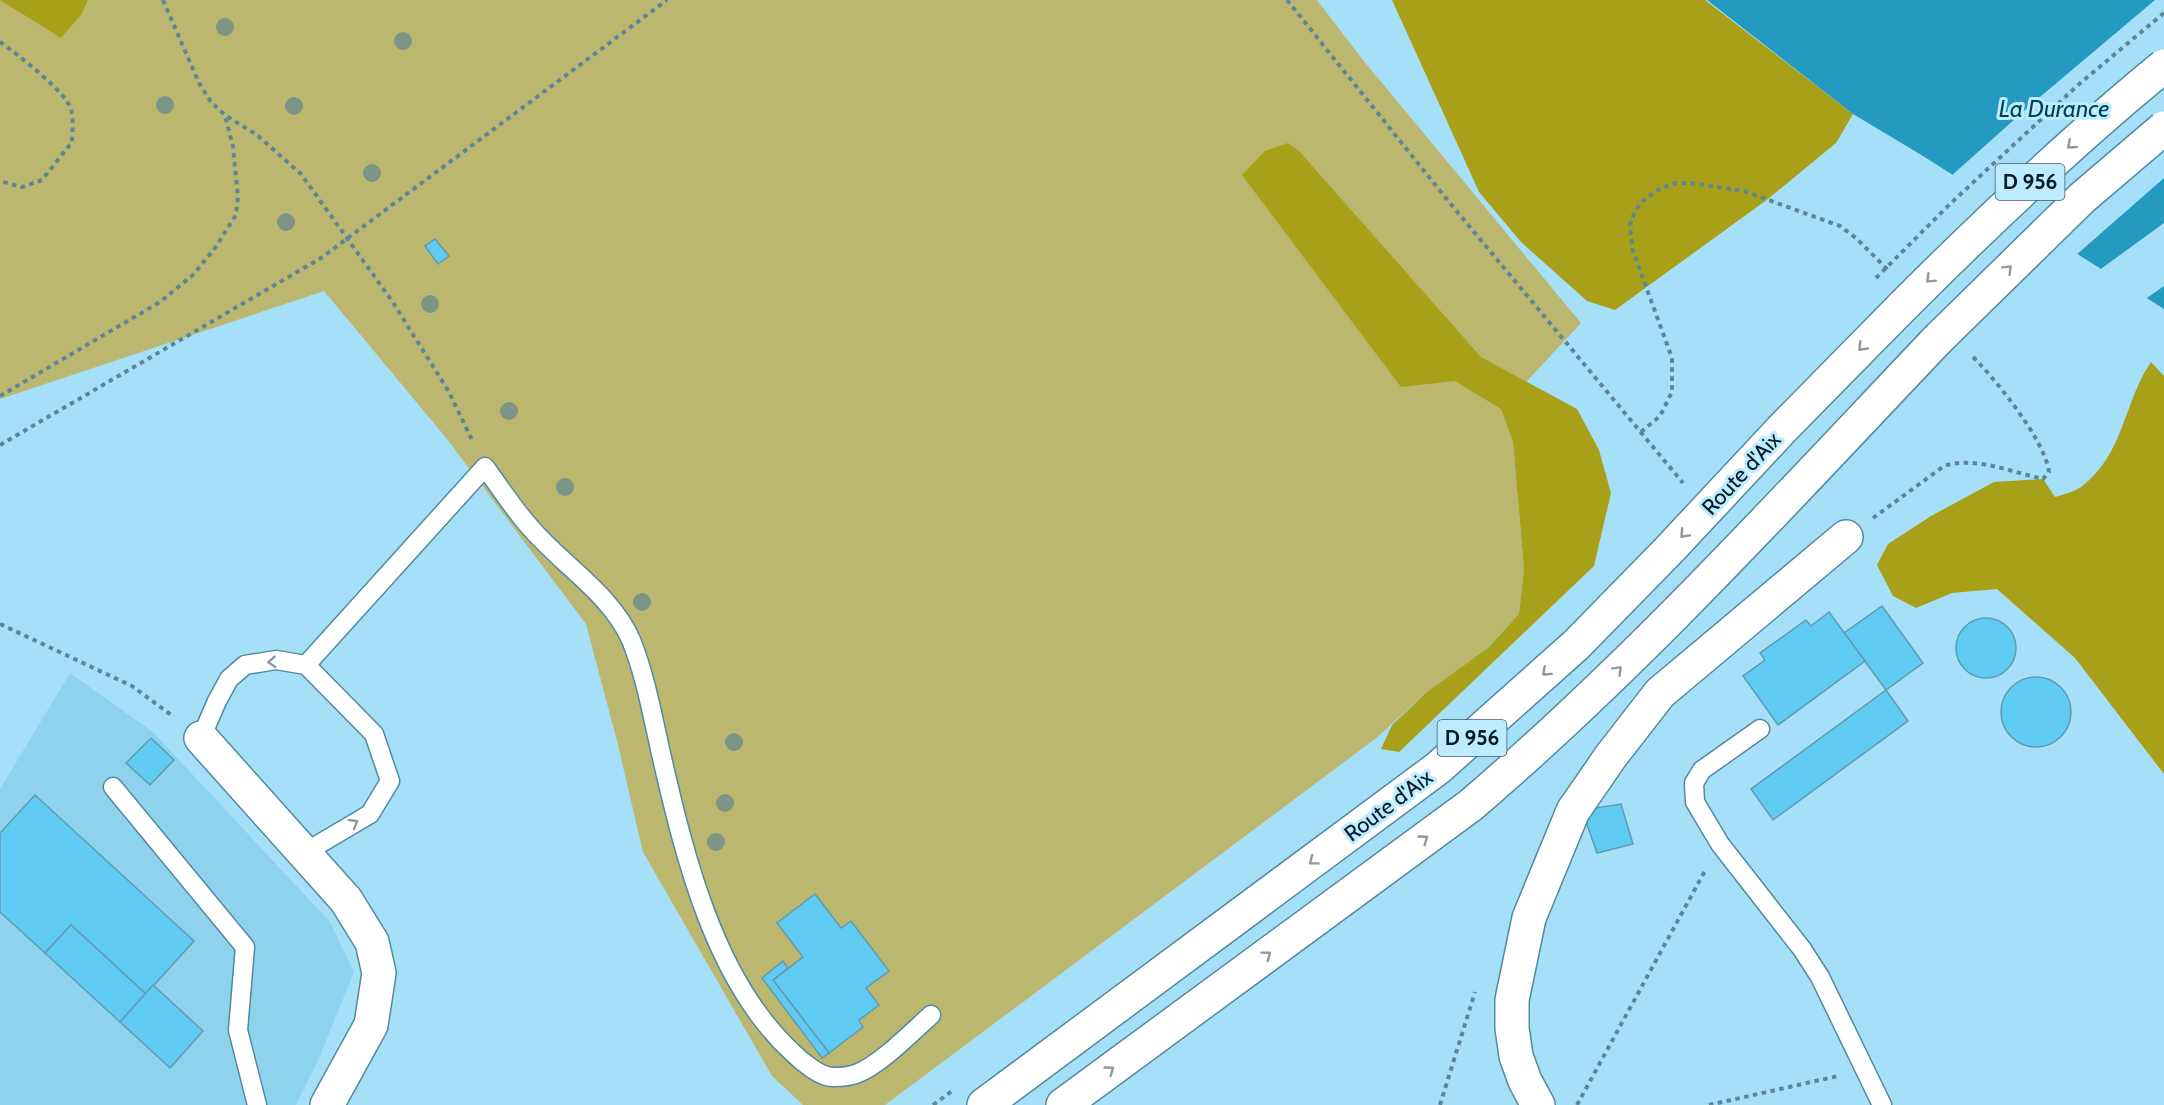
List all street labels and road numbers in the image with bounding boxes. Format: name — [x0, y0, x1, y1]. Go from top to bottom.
road number: D 956 — [1996, 164, 2064, 200]
street label: Route d'Aix — [1696, 426, 1787, 520]
road number: D 956 — [1438, 720, 1506, 756]
street label: Route d'Aix — [1339, 763, 1438, 847]

